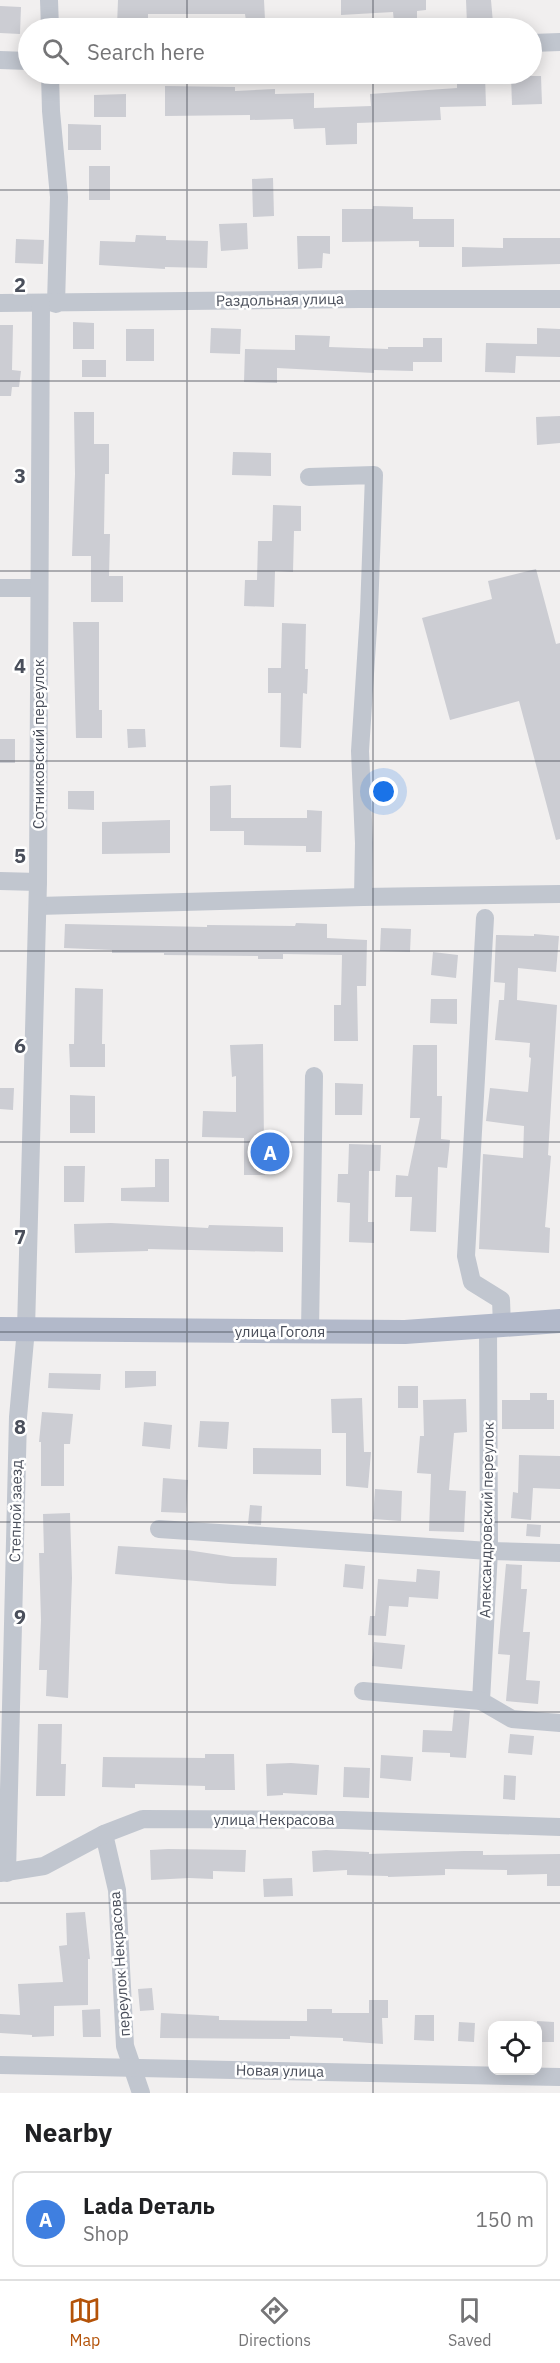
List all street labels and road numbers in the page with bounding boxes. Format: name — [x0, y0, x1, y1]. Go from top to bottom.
street label: Раздольная улица — [216, 289, 344, 310]
street label: Сотниковский переулок — [29, 659, 48, 829]
street label: улица Гоголя — [235, 1322, 325, 1341]
street label: Александровский переулок — [475, 1422, 498, 1618]
street label: Степной заезд — [5, 1459, 26, 1563]
street label: улица Некрасова — [213, 1810, 335, 1829]
street label: переулок Некрасова — [105, 1891, 134, 2037]
street label: Новая улица — [236, 2060, 324, 2081]

